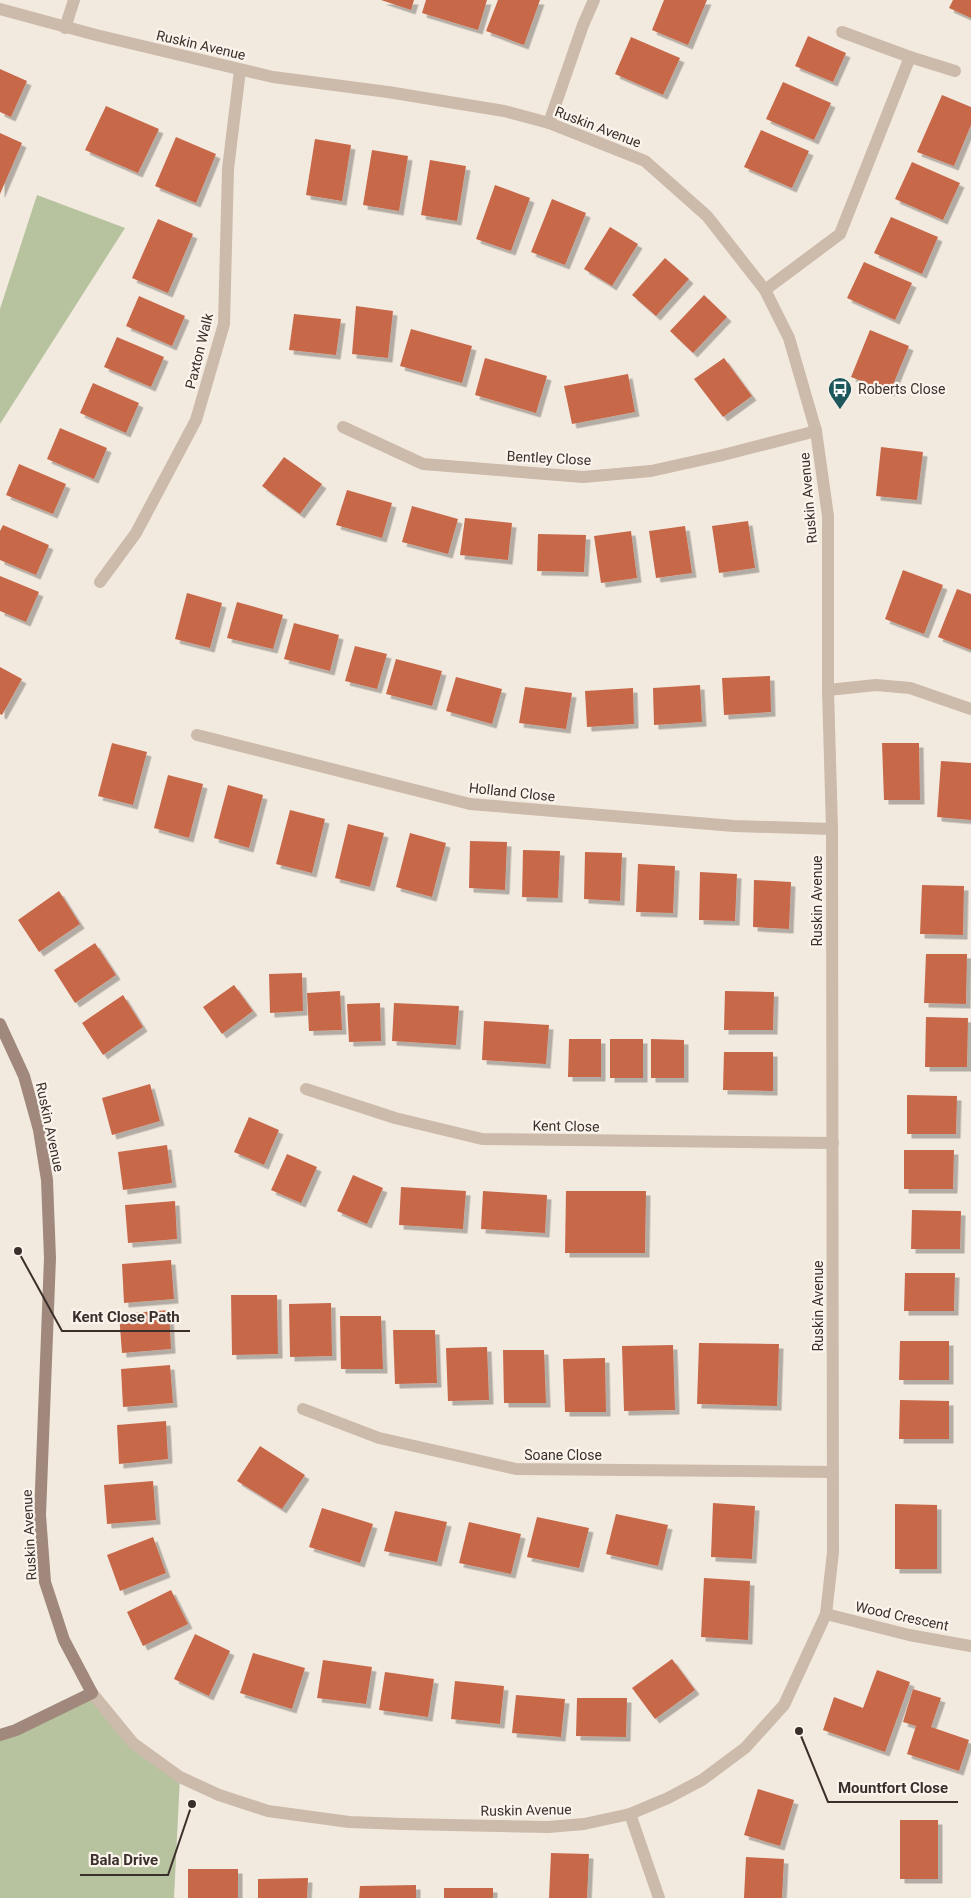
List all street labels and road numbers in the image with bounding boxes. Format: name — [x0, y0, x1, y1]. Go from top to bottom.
street label: Ruskin Avenue — [155, 27, 247, 63]
street label: Ruskin Avenue — [553, 103, 643, 151]
street label: Paxton Walk — [182, 311, 216, 390]
street label: Bentley Close — [506, 448, 592, 468]
street label: Ruskin Avenue — [796, 452, 820, 544]
street label: Holland Close — [468, 780, 556, 804]
street label: Ruskin Avenue — [809, 855, 825, 947]
street label: Ruskin Avenue — [33, 1081, 67, 1173]
street label: Kent Close — [532, 1117, 600, 1135]
street label: Ruskin Avenue — [810, 1260, 826, 1352]
street label: Soane Close — [524, 1447, 602, 1463]
street label: Ruskin Avenue — [19, 1489, 39, 1581]
street label: Wood Crescent — [854, 1598, 951, 1634]
street label: Ruskin Avenue — [480, 1801, 572, 1819]

